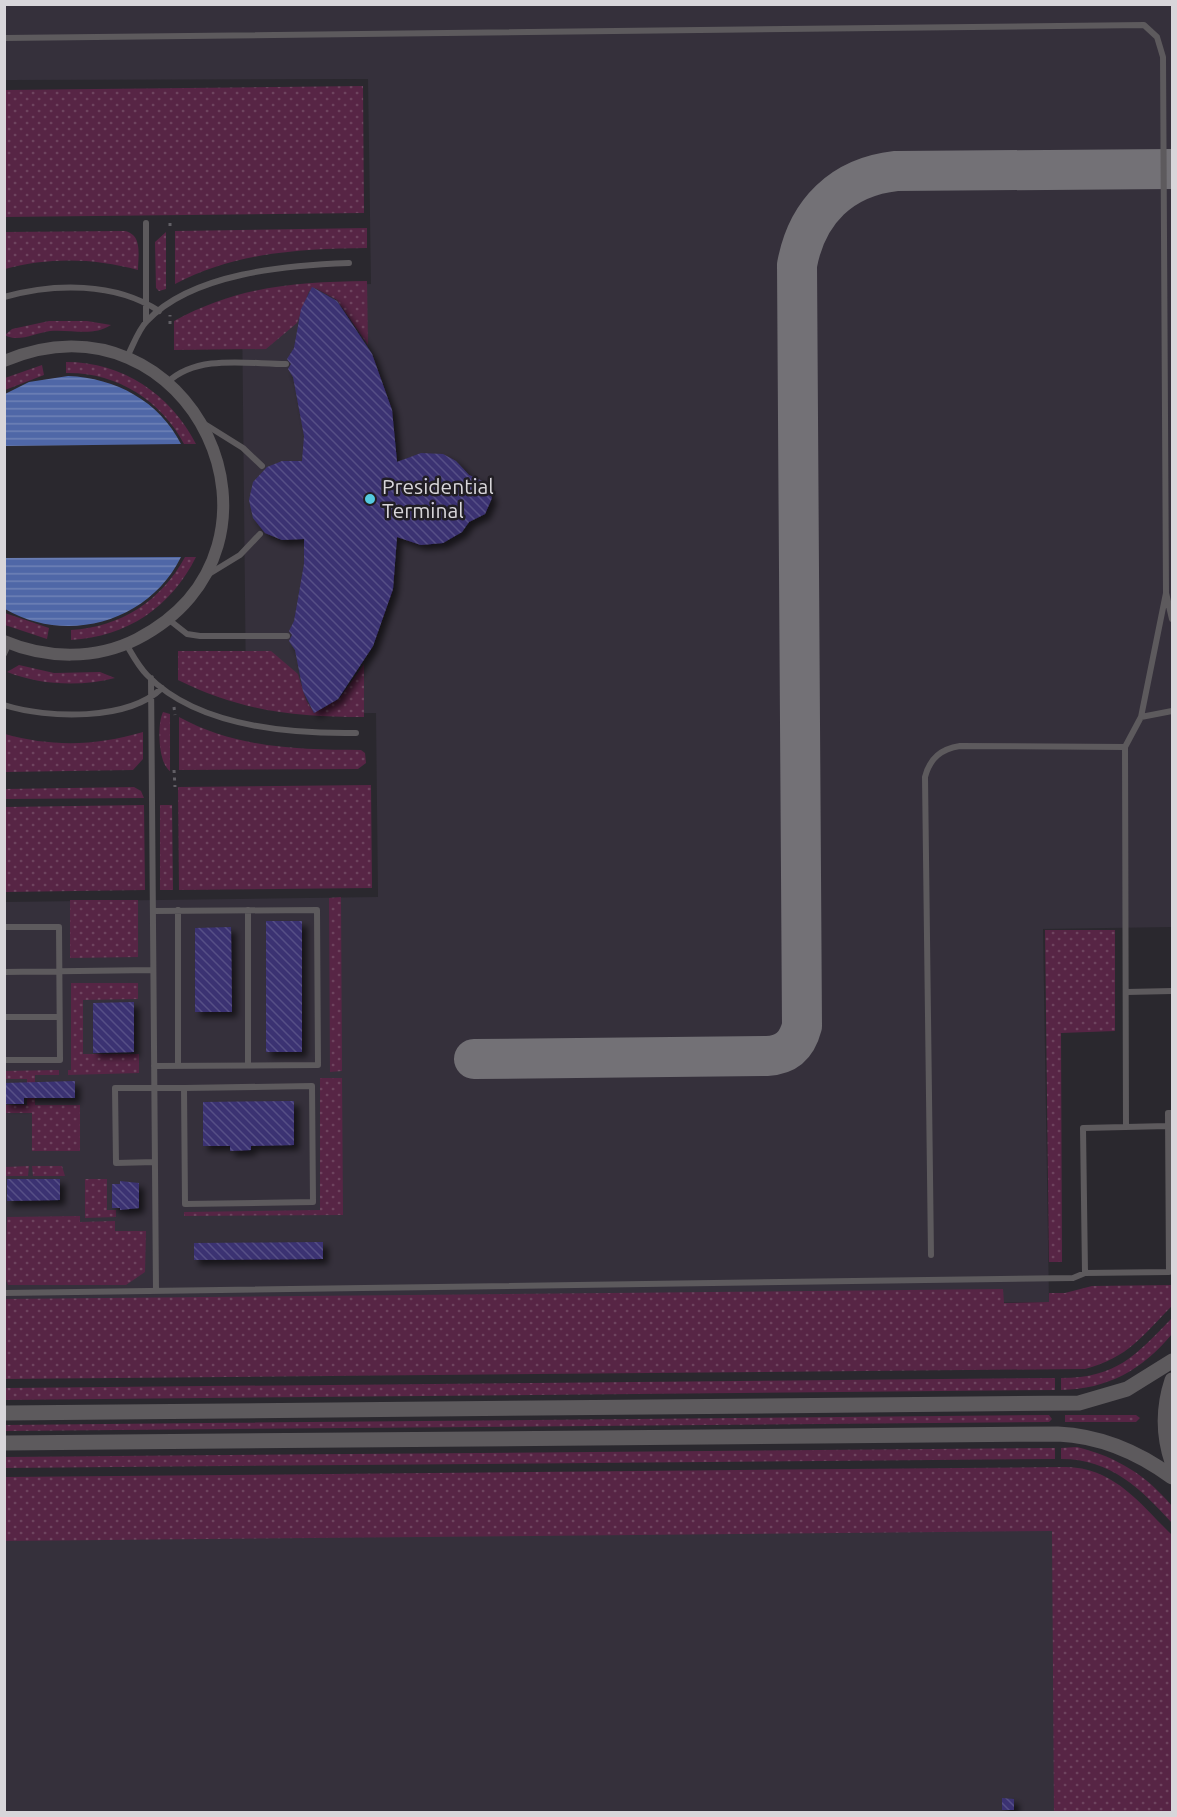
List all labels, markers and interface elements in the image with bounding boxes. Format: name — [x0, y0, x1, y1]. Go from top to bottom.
place label: Presidential Terminal — [382, 474, 494, 522]
marker: Presidential Terminal — [363, 492, 377, 506]

